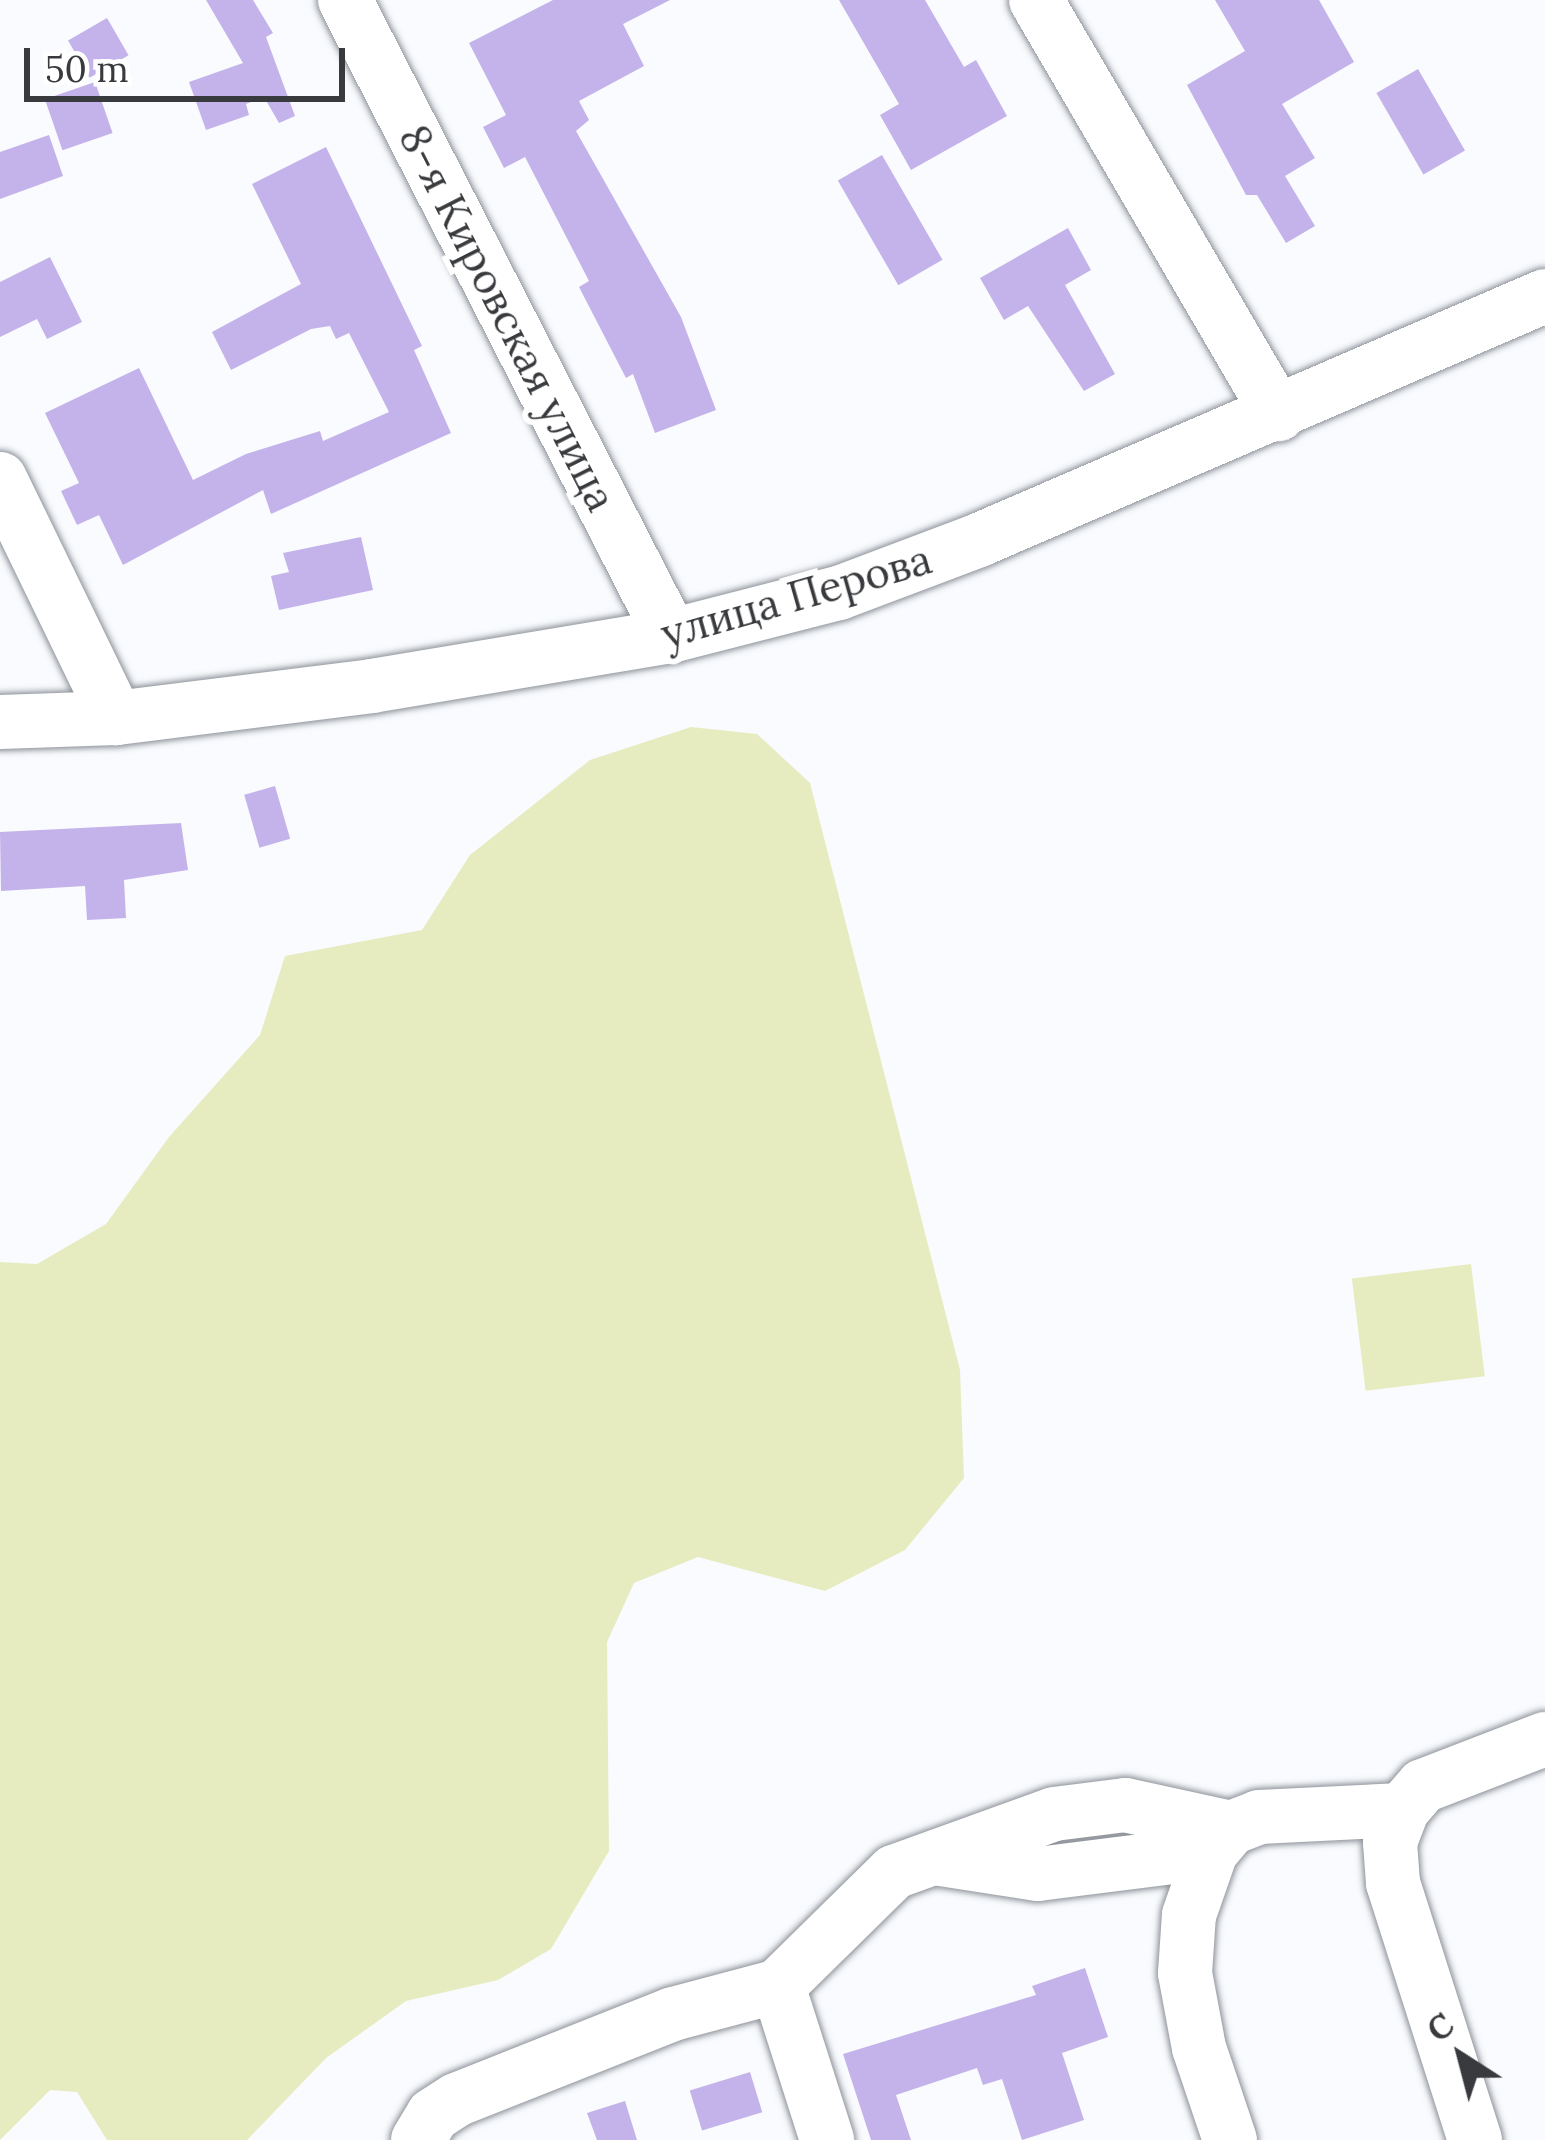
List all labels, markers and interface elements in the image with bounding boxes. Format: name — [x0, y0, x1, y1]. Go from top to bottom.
scale bar — [30, 24, 351, 98]
text: 50 m — [45, 46, 129, 92]
street label: 8-я Кировская улица — [389, 117, 627, 519]
street label: улица Перова — [655, 533, 937, 659]
north arrow — [1401, 1996, 1521, 2116]
text: С — [1418, 2003, 1461, 2051]

